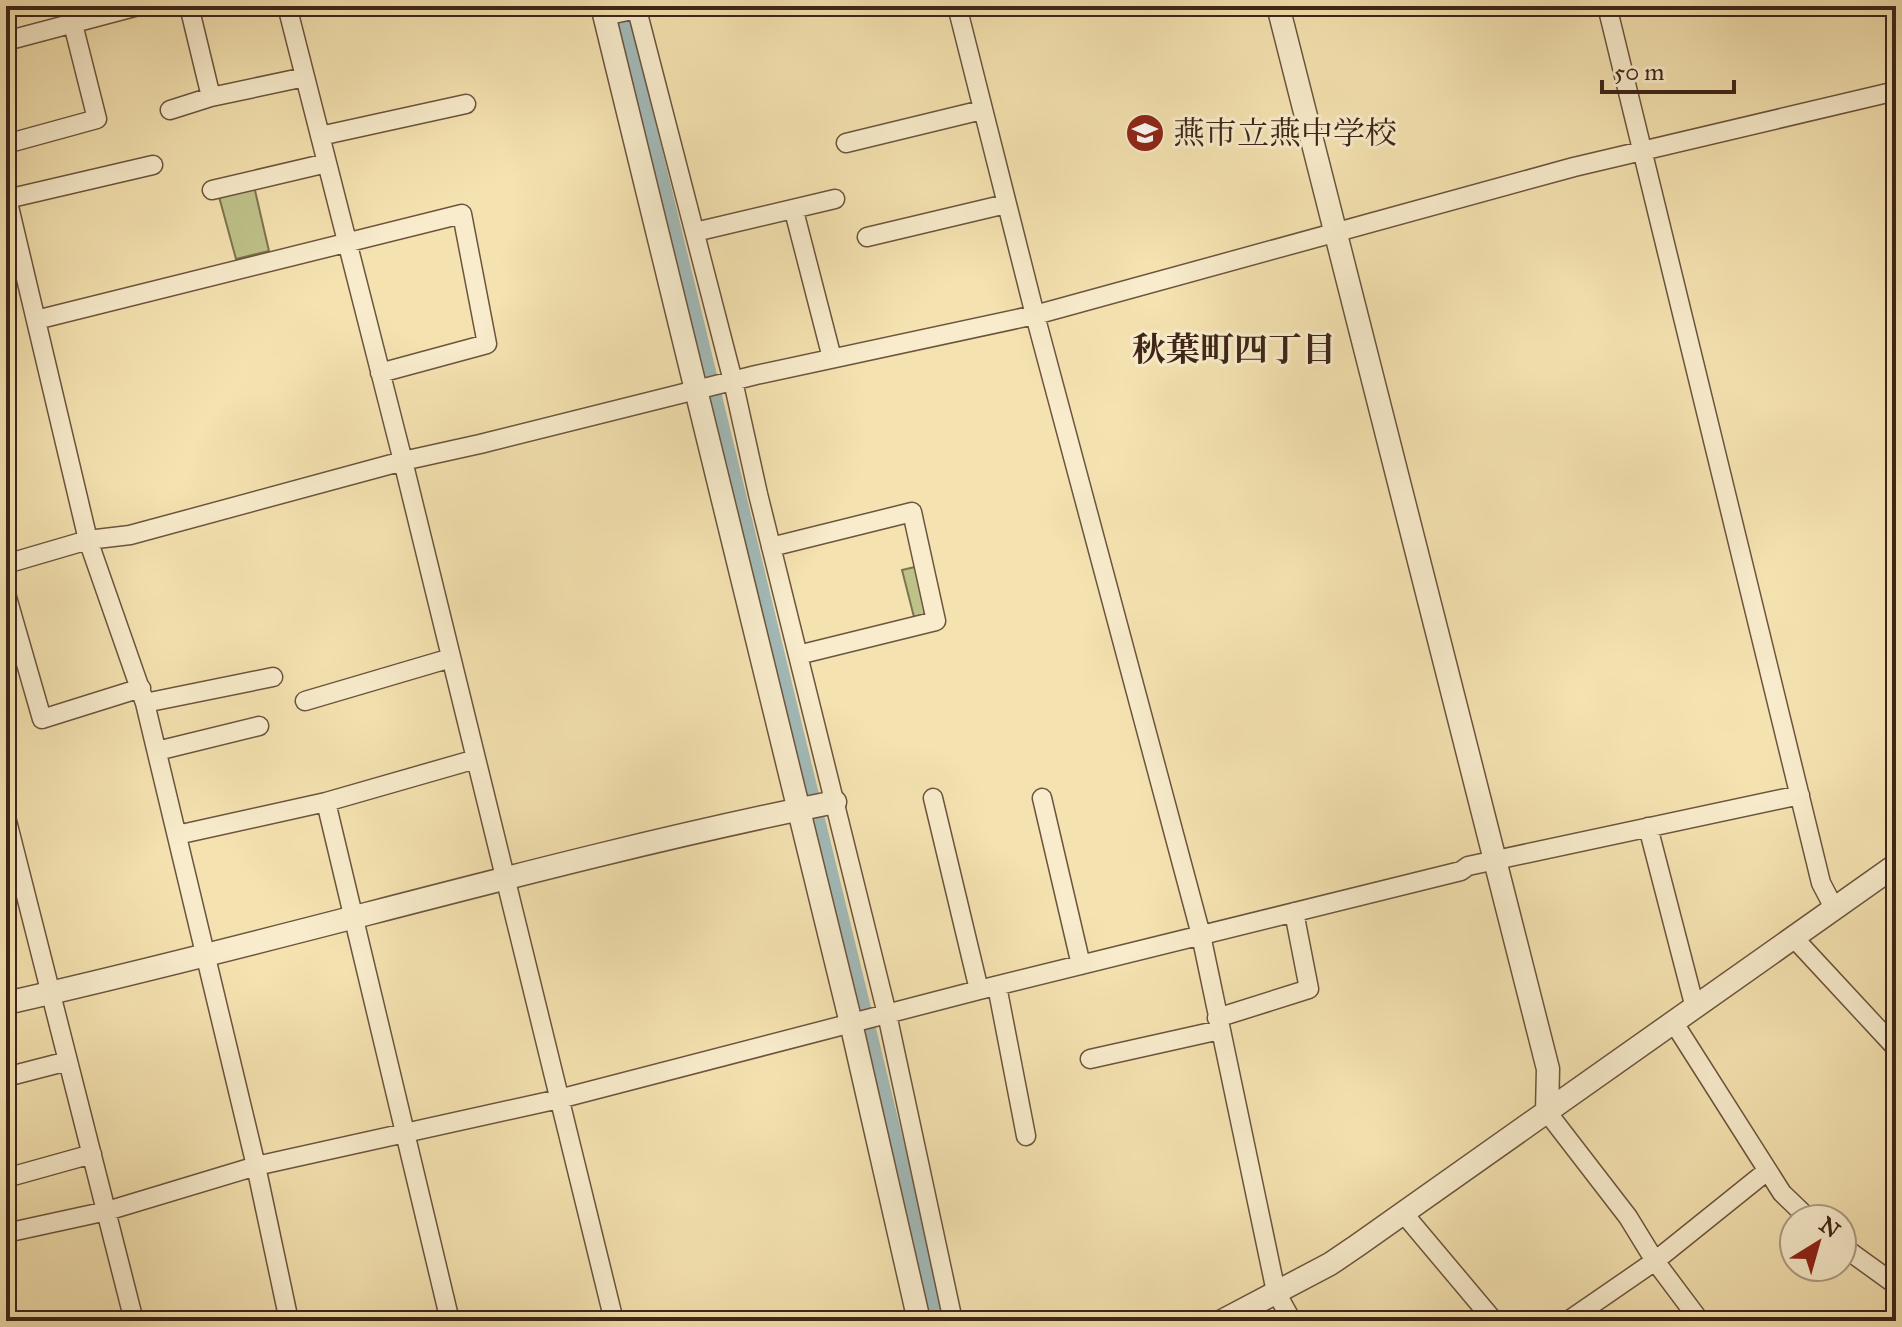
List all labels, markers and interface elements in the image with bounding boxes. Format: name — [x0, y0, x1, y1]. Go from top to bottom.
scale bar — [1602, 44, 1734, 94]
text: 50 m — [1614, 57, 1664, 87]
school or university icon: 燕市立燕中学校 — [1124, 112, 1166, 154]
place label: 燕市立燕中学校 — [1173, 114, 1397, 153]
district label: 秋葉町四丁目 — [1132, 329, 1336, 370]
north arrow — [1778, 1203, 1858, 1283]
text: N — [1814, 1211, 1846, 1244]

